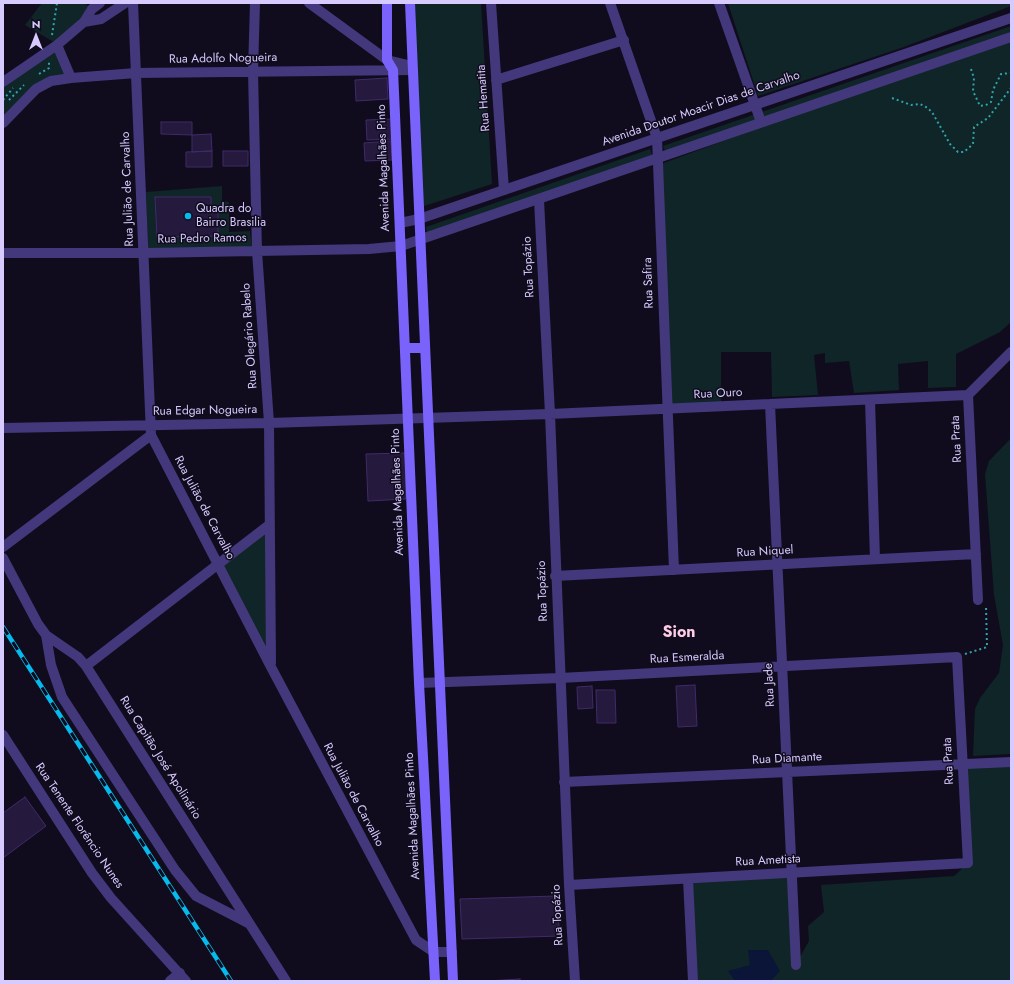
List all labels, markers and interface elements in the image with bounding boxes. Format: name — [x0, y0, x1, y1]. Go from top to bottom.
north arrow — [16, 16, 56, 56]
text: N — [32, 16, 40, 32]
street label: Rua Adolfo Nogueira — [169, 51, 277, 67]
street label: Rua Hematita — [474, 64, 494, 132]
street label: Avenida Doutor Moacir Dias de Carvalho — [600, 68, 802, 150]
street label: Avenida Magalhães Pinto — [375, 104, 393, 232]
street label: Rua Julião de Carvalho — [119, 131, 137, 247]
place label: Quadra do Bairro Brasilia — [196, 202, 266, 230]
marker: Quadra do Bairro Brasilia — [183, 211, 193, 221]
street label: Rua Pedro Ramos — [157, 231, 247, 247]
street label: Rua Topázio — [520, 236, 538, 298]
street label: Rua Safira — [641, 257, 657, 309]
street label: Rua Olegário Rabelo — [239, 283, 261, 389]
street label: Rua Ouro — [693, 386, 743, 402]
street label: Rua Edgar Nogueira — [153, 403, 257, 419]
street label: Rua Prata — [949, 415, 965, 463]
street label: Avenida Magalhães Pinto — [389, 428, 407, 556]
street label: Rua Julião de Carvalho — [171, 454, 237, 562]
street label: Rua Niquel — [736, 543, 794, 561]
street label: Rua Topázio — [535, 560, 551, 622]
district label: Sion — [662, 623, 696, 643]
street label: Rua Esmeralda — [649, 649, 725, 667]
street label: Rua Jade — [762, 663, 778, 707]
street label: Rua Capitão José Apolinário — [116, 694, 204, 822]
street label: Rua Prata — [941, 737, 957, 785]
street label: Rua Julião de Carvalho — [320, 741, 386, 849]
street label: Rua Diamante — [752, 750, 822, 768]
street label: Avenida Magalhães Pinto — [402, 752, 424, 880]
street label: Rua Tenente Florêncio Nunes — [32, 761, 126, 891]
street label: Rua Ametista — [735, 852, 801, 870]
street label: Rua Topázio — [549, 884, 567, 946]

